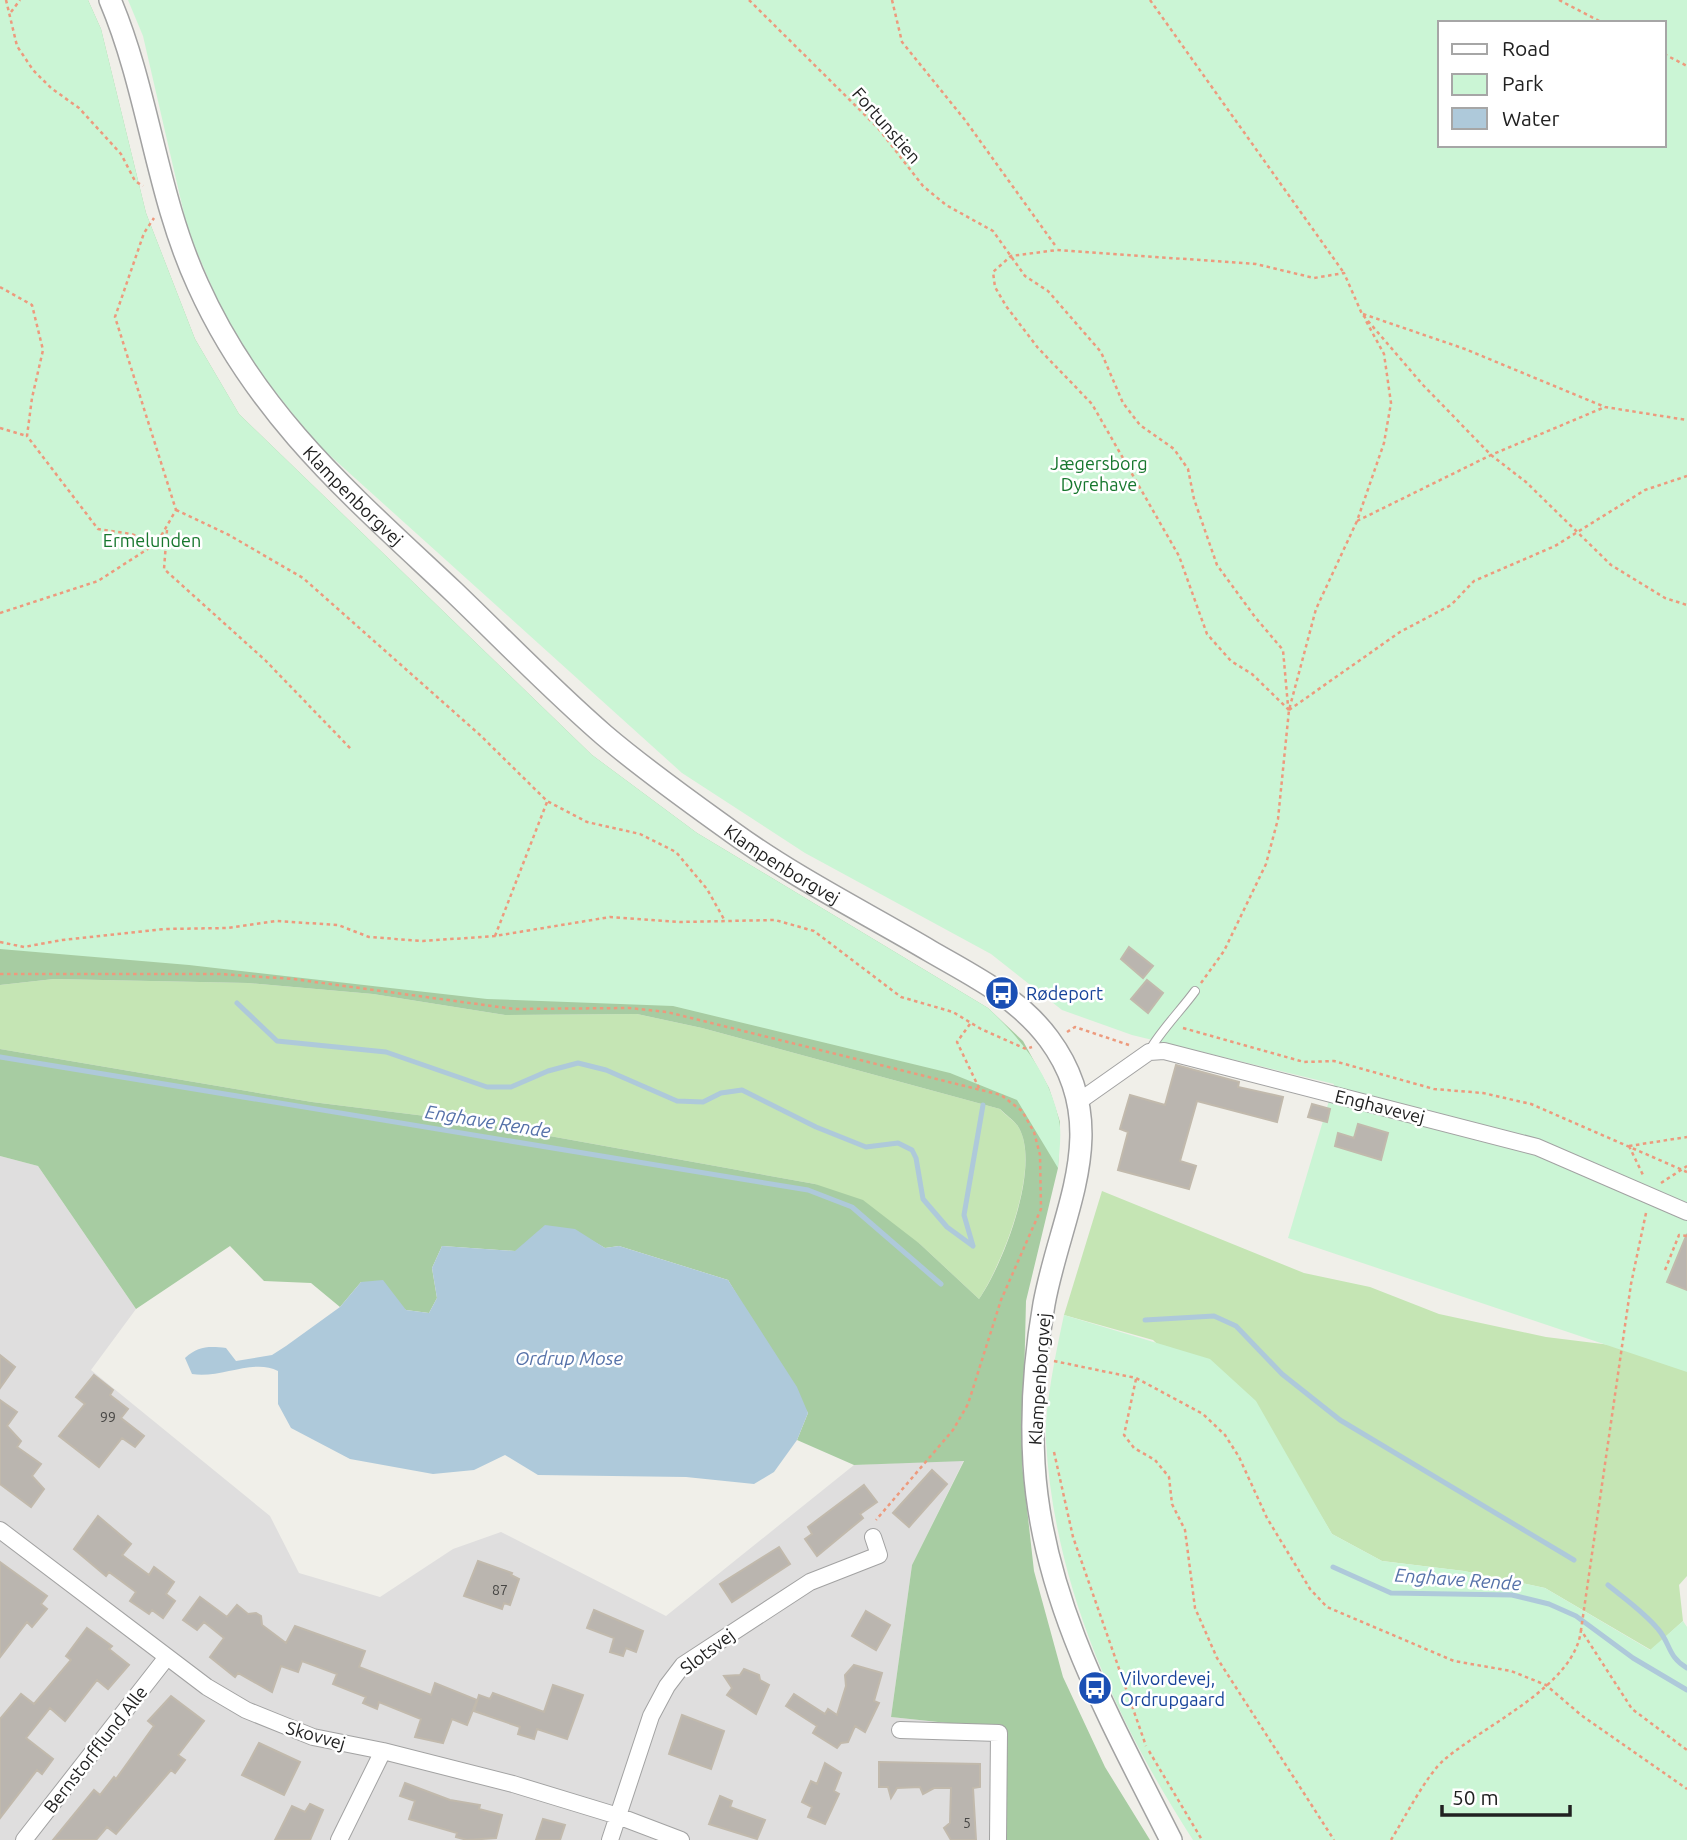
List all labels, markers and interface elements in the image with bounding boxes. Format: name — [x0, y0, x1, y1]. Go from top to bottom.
legend — [1438, 21, 1666, 147]
text: Road — [1502, 36, 1550, 60]
text: Park — [1502, 71, 1544, 95]
street label: Fortunstien — [849, 83, 925, 167]
text: Water — [1502, 106, 1560, 130]
street label: Klampenborgvej — [299, 442, 407, 549]
park label: Jægersborg Dyrehave — [1050, 453, 1148, 494]
park label: Ermelunden — [103, 530, 201, 550]
street label: Klampenborgvej — [721, 820, 844, 908]
bus stop icon: Rødeport — [983, 974, 1021, 1012]
place label: Rødeport — [1026, 983, 1103, 1003]
street label: Enghavevej — [1333, 1085, 1427, 1127]
water label: Enghave Rende — [424, 1100, 553, 1142]
street label: Klampenborgvej — [1024, 1312, 1054, 1446]
water label: Ordrup Mose — [515, 1347, 623, 1369]
house number: 99 — [100, 1409, 116, 1425]
water label: Enghave Rende — [1394, 1564, 1522, 1594]
house number: 87 — [492, 1582, 508, 1598]
street label: Slotsvej — [676, 1624, 738, 1678]
place label: Vilvordevej, Ordrupgaard — [1120, 1668, 1225, 1709]
bus stop icon: Vilvordevej, Ordrupgaard — [1076, 1669, 1114, 1707]
street label: Bernstorfflund Alle — [39, 1682, 151, 1816]
street label: Skovvej — [284, 1717, 348, 1753]
scale bar — [1442, 1773, 1570, 1817]
text: 50 m — [1452, 1785, 1499, 1809]
house number: 5 — [963, 1815, 971, 1831]

